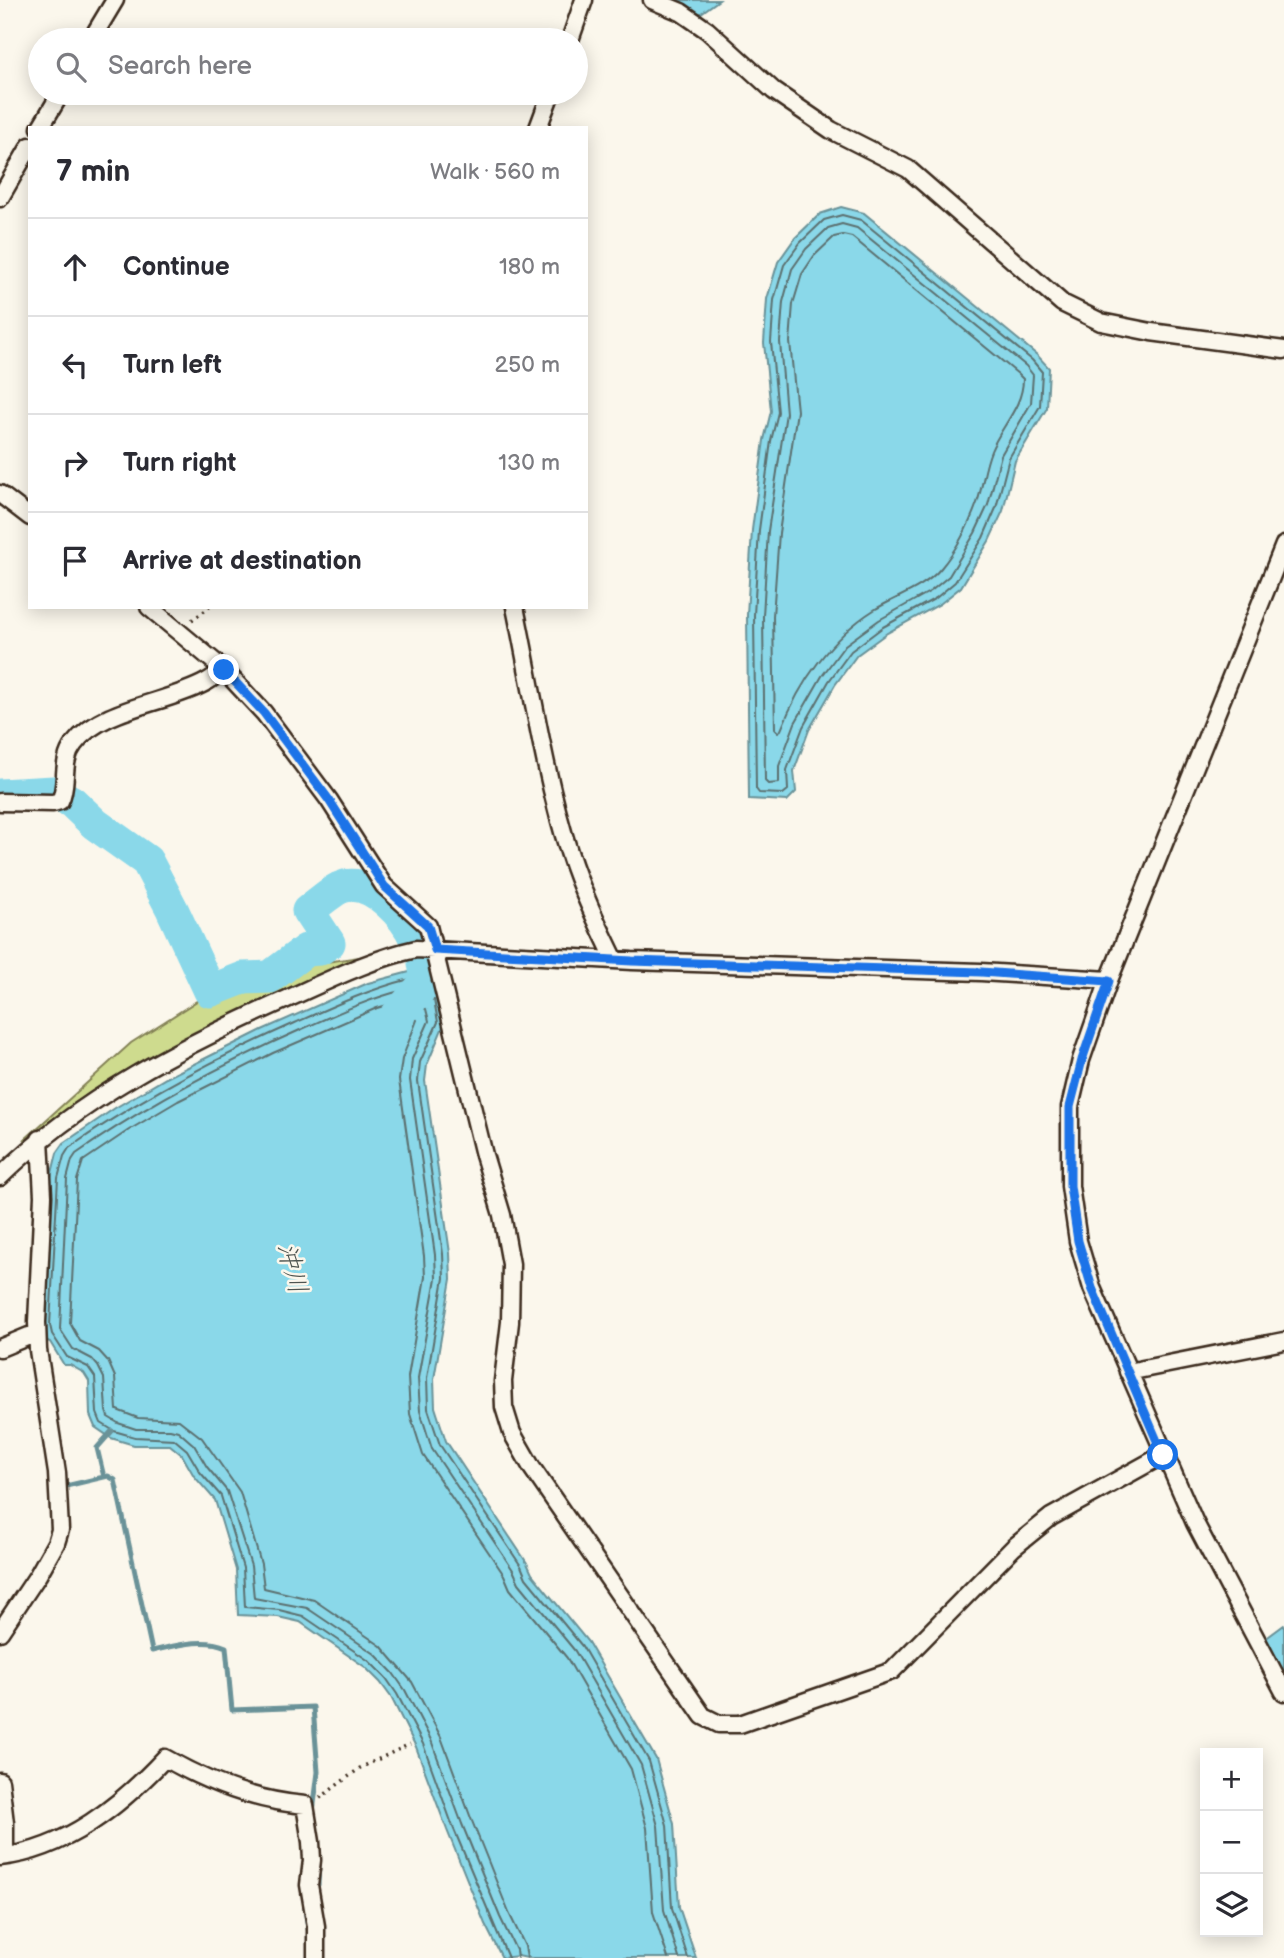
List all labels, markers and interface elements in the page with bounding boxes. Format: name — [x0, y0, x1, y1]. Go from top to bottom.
search box — [28, 28, 588, 105]
icon: search — [52, 48, 90, 86]
text: Search here — [108, 51, 252, 82]
text: 7 min — [56, 154, 130, 190]
text: Walk · 560 m — [430, 158, 560, 186]
icon: ahead — [56, 248, 94, 286]
text: Continue — [123, 252, 230, 283]
text: 180 m — [499, 253, 560, 281]
icon: left — [56, 346, 94, 384]
text: Turn left — [123, 350, 222, 381]
text: 250 m — [494, 351, 560, 379]
icon: right — [56, 444, 94, 482]
text: Turn right — [123, 448, 236, 479]
text: 130 m — [498, 449, 560, 477]
icon: arrive — [56, 542, 94, 580]
text: Arrive at destination — [123, 546, 362, 577]
route end — [208, 654, 239, 685]
water label: 沖川 — [270, 1239, 313, 1298]
route start — [1147, 1439, 1178, 1470]
map controls — [1200, 1748, 1263, 1937]
button: + — [1200, 1748, 1263, 1811]
button: − — [1200, 1811, 1263, 1874]
button: layers — [1200, 1874, 1263, 1937]

